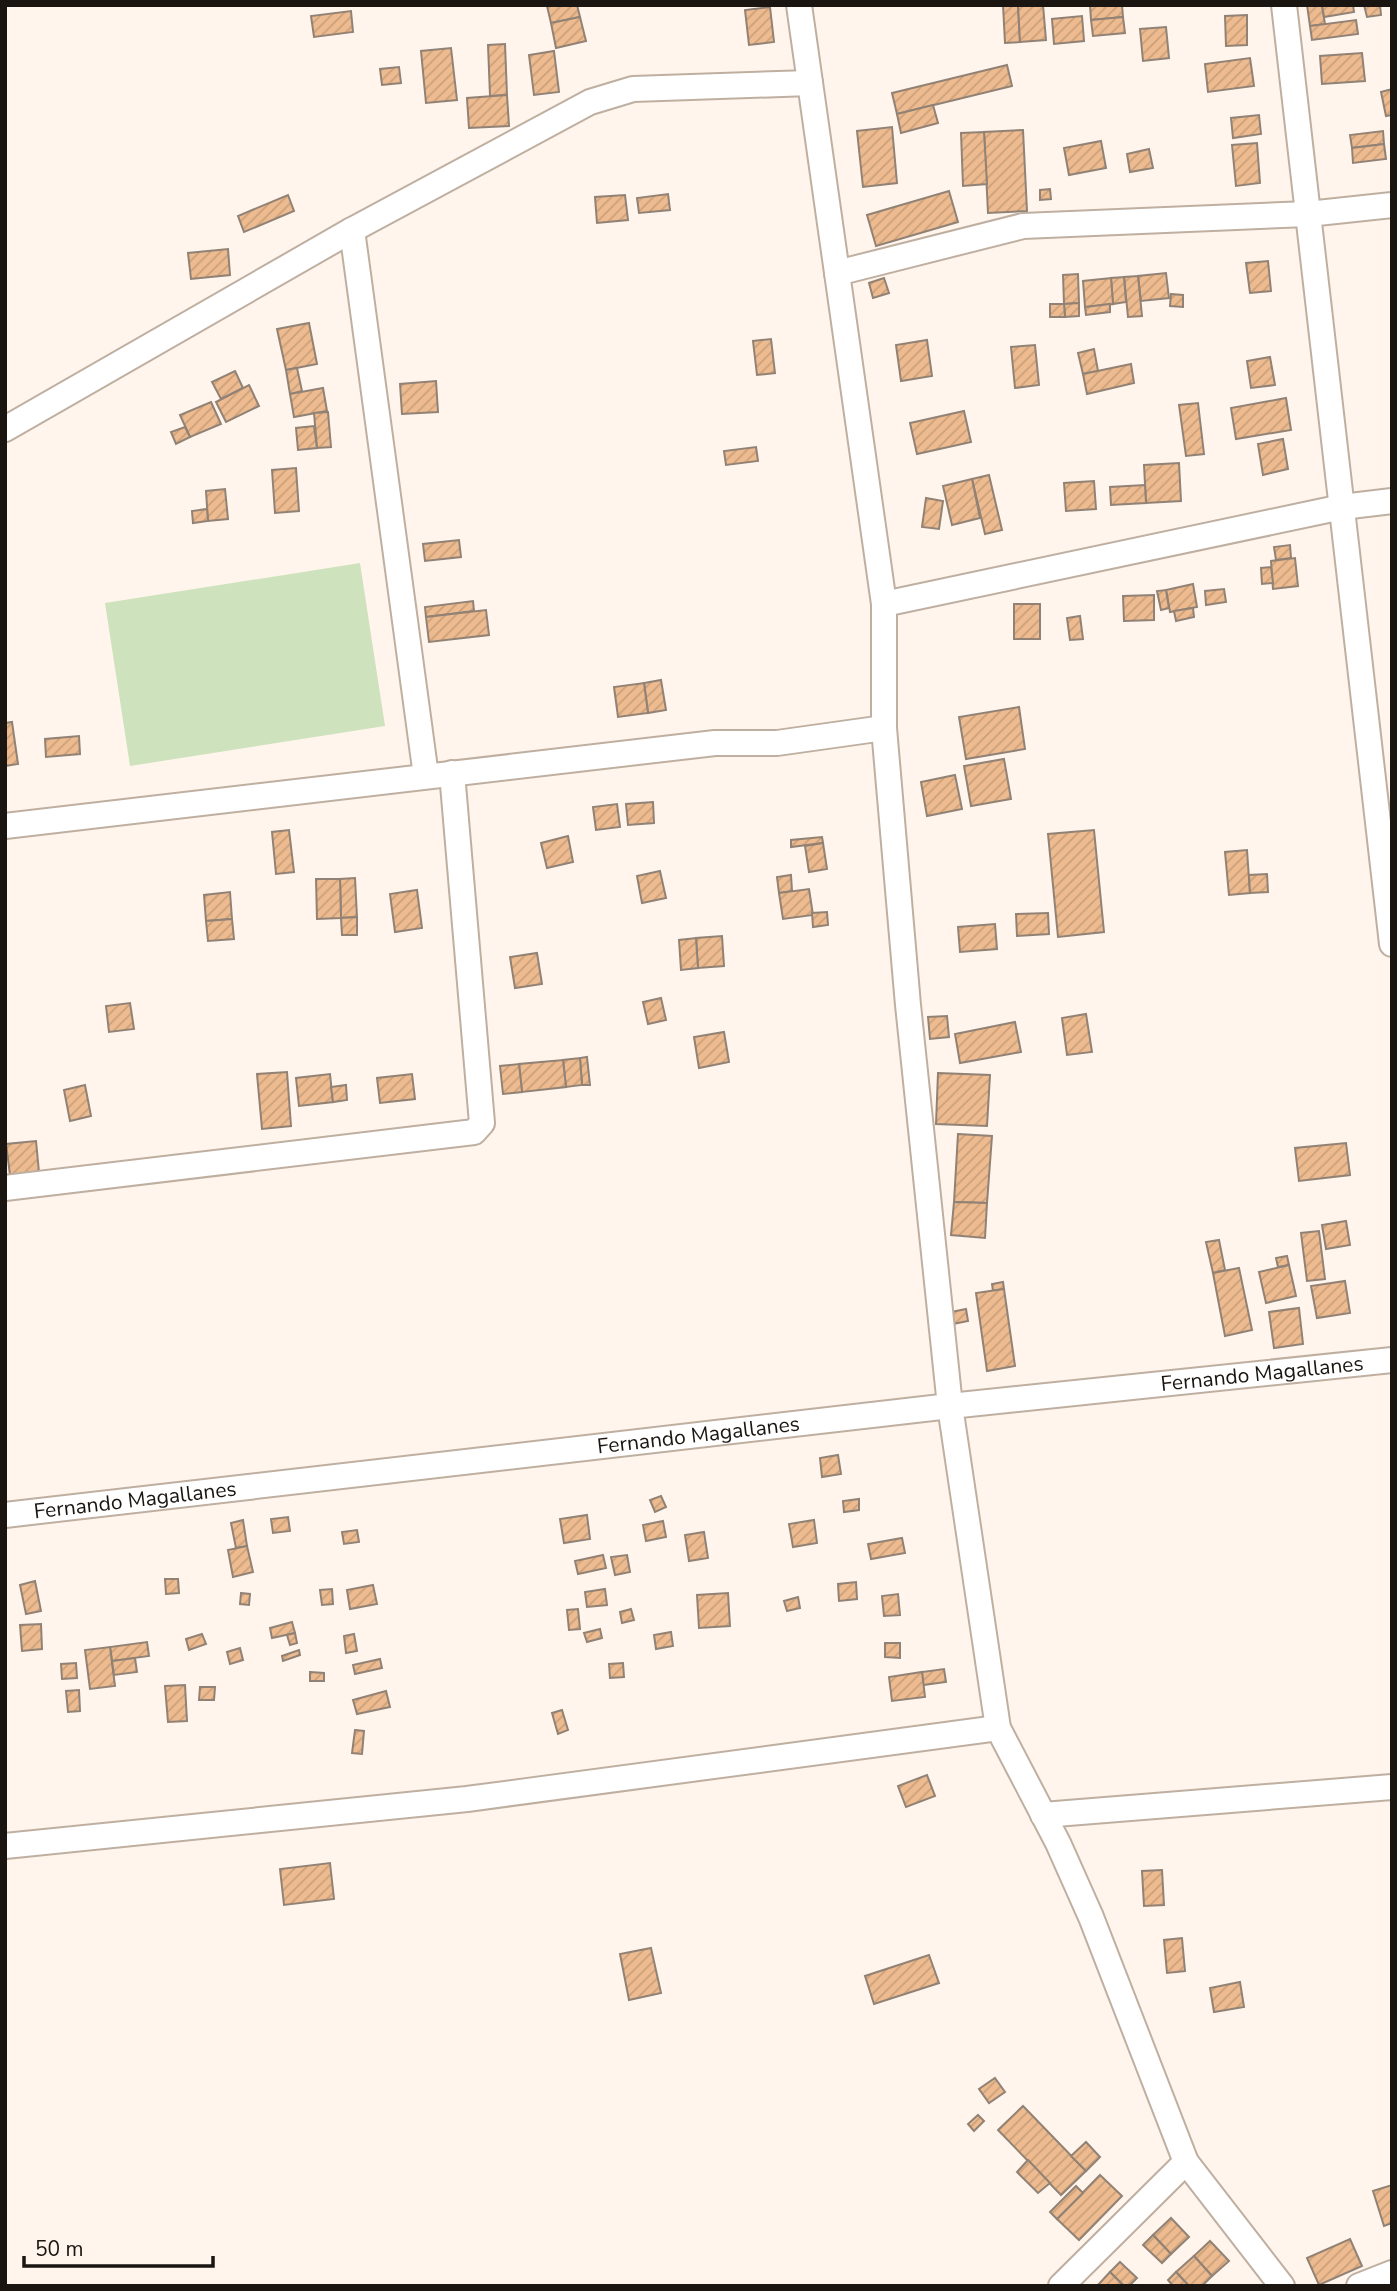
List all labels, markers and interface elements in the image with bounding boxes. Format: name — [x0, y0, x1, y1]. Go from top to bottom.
street label: Fernando Magallanes — [1159, 1349, 1365, 1398]
street label: Fernando Magallanes — [596, 1409, 801, 1461]
street label: Fernando Magallanes — [32, 1474, 238, 1526]
scale bar — [24, 2224, 214, 2268]
text: 50 m — [35, 2235, 84, 2263]

